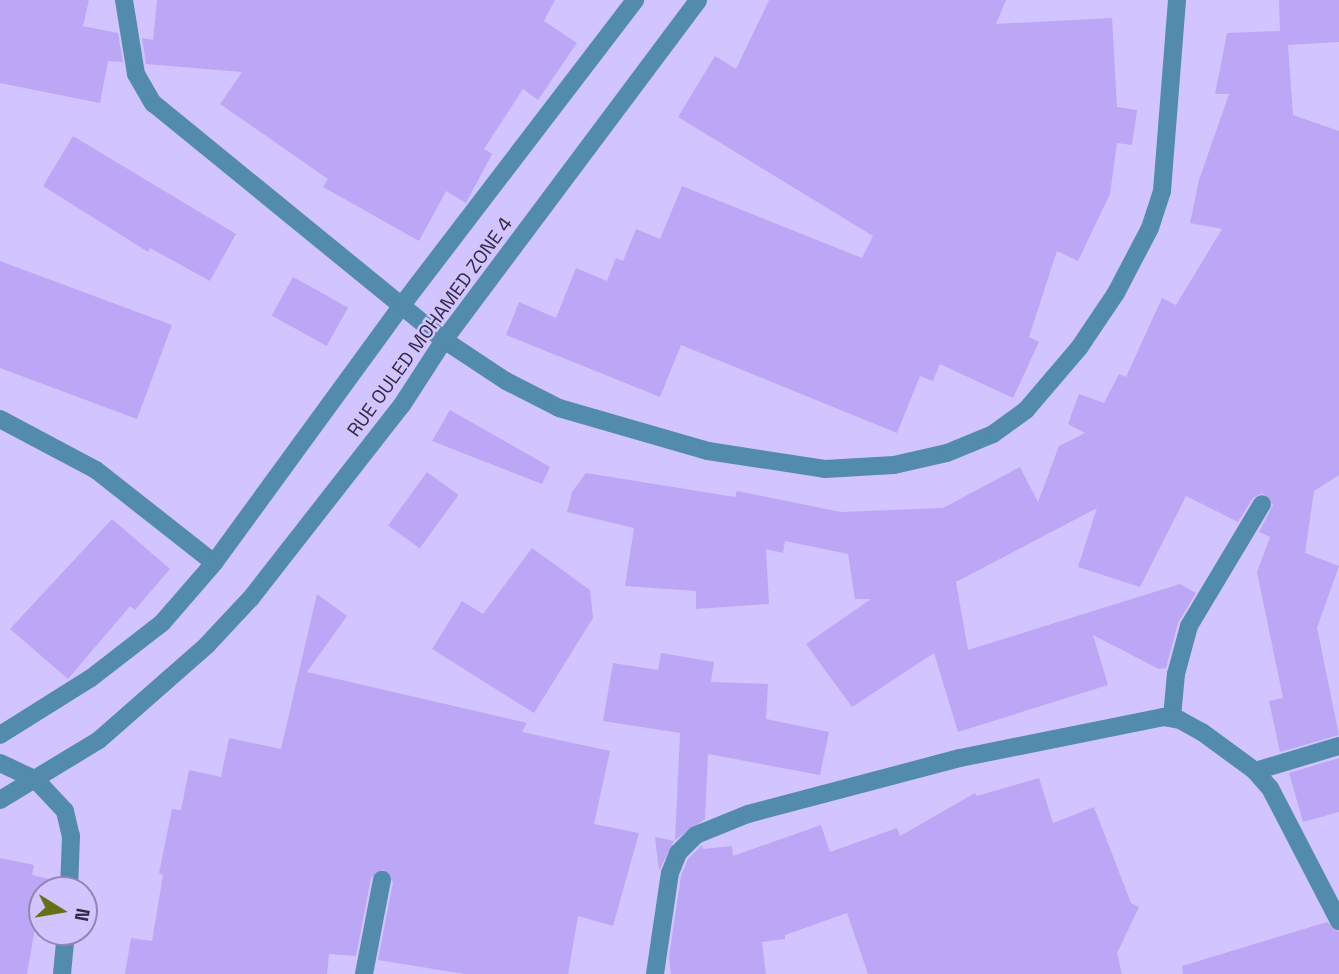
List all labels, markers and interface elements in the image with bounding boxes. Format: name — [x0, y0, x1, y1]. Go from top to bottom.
street label: RUE OULED MOHAMED ZONE 4 — [343, 213, 517, 441]
north arrow — [28, 876, 98, 946]
text: N — [69, 906, 96, 923]

